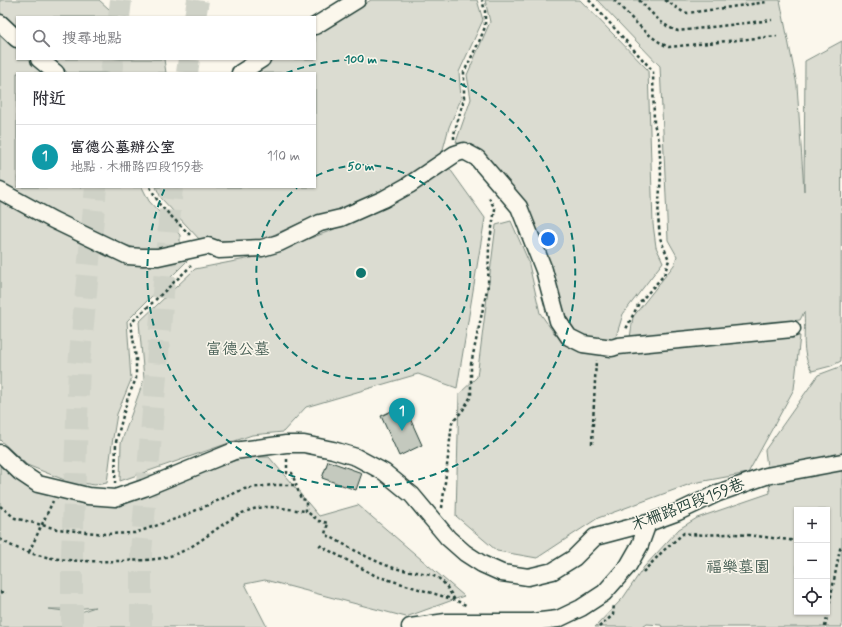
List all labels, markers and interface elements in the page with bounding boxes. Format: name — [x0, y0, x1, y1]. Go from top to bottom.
search box — [16, 16, 316, 60]
icon: search — [30, 27, 52, 49]
text: 搜尋地點 — [62, 29, 122, 49]
text: 100 m — [345, 52, 378, 68]
text: 附近 — [32, 88, 66, 110]
text: 富德公墓辦公室 — [70, 138, 175, 158]
text: 1 — [42, 148, 48, 165]
text: 110 m — [267, 148, 300, 165]
text: 地點 · 木柵路四段159巷 — [70, 159, 204, 176]
text: 50 m — [348, 159, 375, 175]
your location — [538, 229, 558, 249]
centre of rings — [354, 266, 368, 280]
park label: 富德公墓 — [206, 339, 270, 360]
pin: 1 — [389, 398, 415, 431]
street label: 木柵路四段159巷 — [628, 474, 748, 536]
map controls — [794, 507, 830, 615]
button: + — [794, 507, 830, 543]
button: − — [794, 543, 830, 579]
park label: 福樂墓園 — [706, 557, 770, 578]
button: locate — [794, 579, 830, 615]

